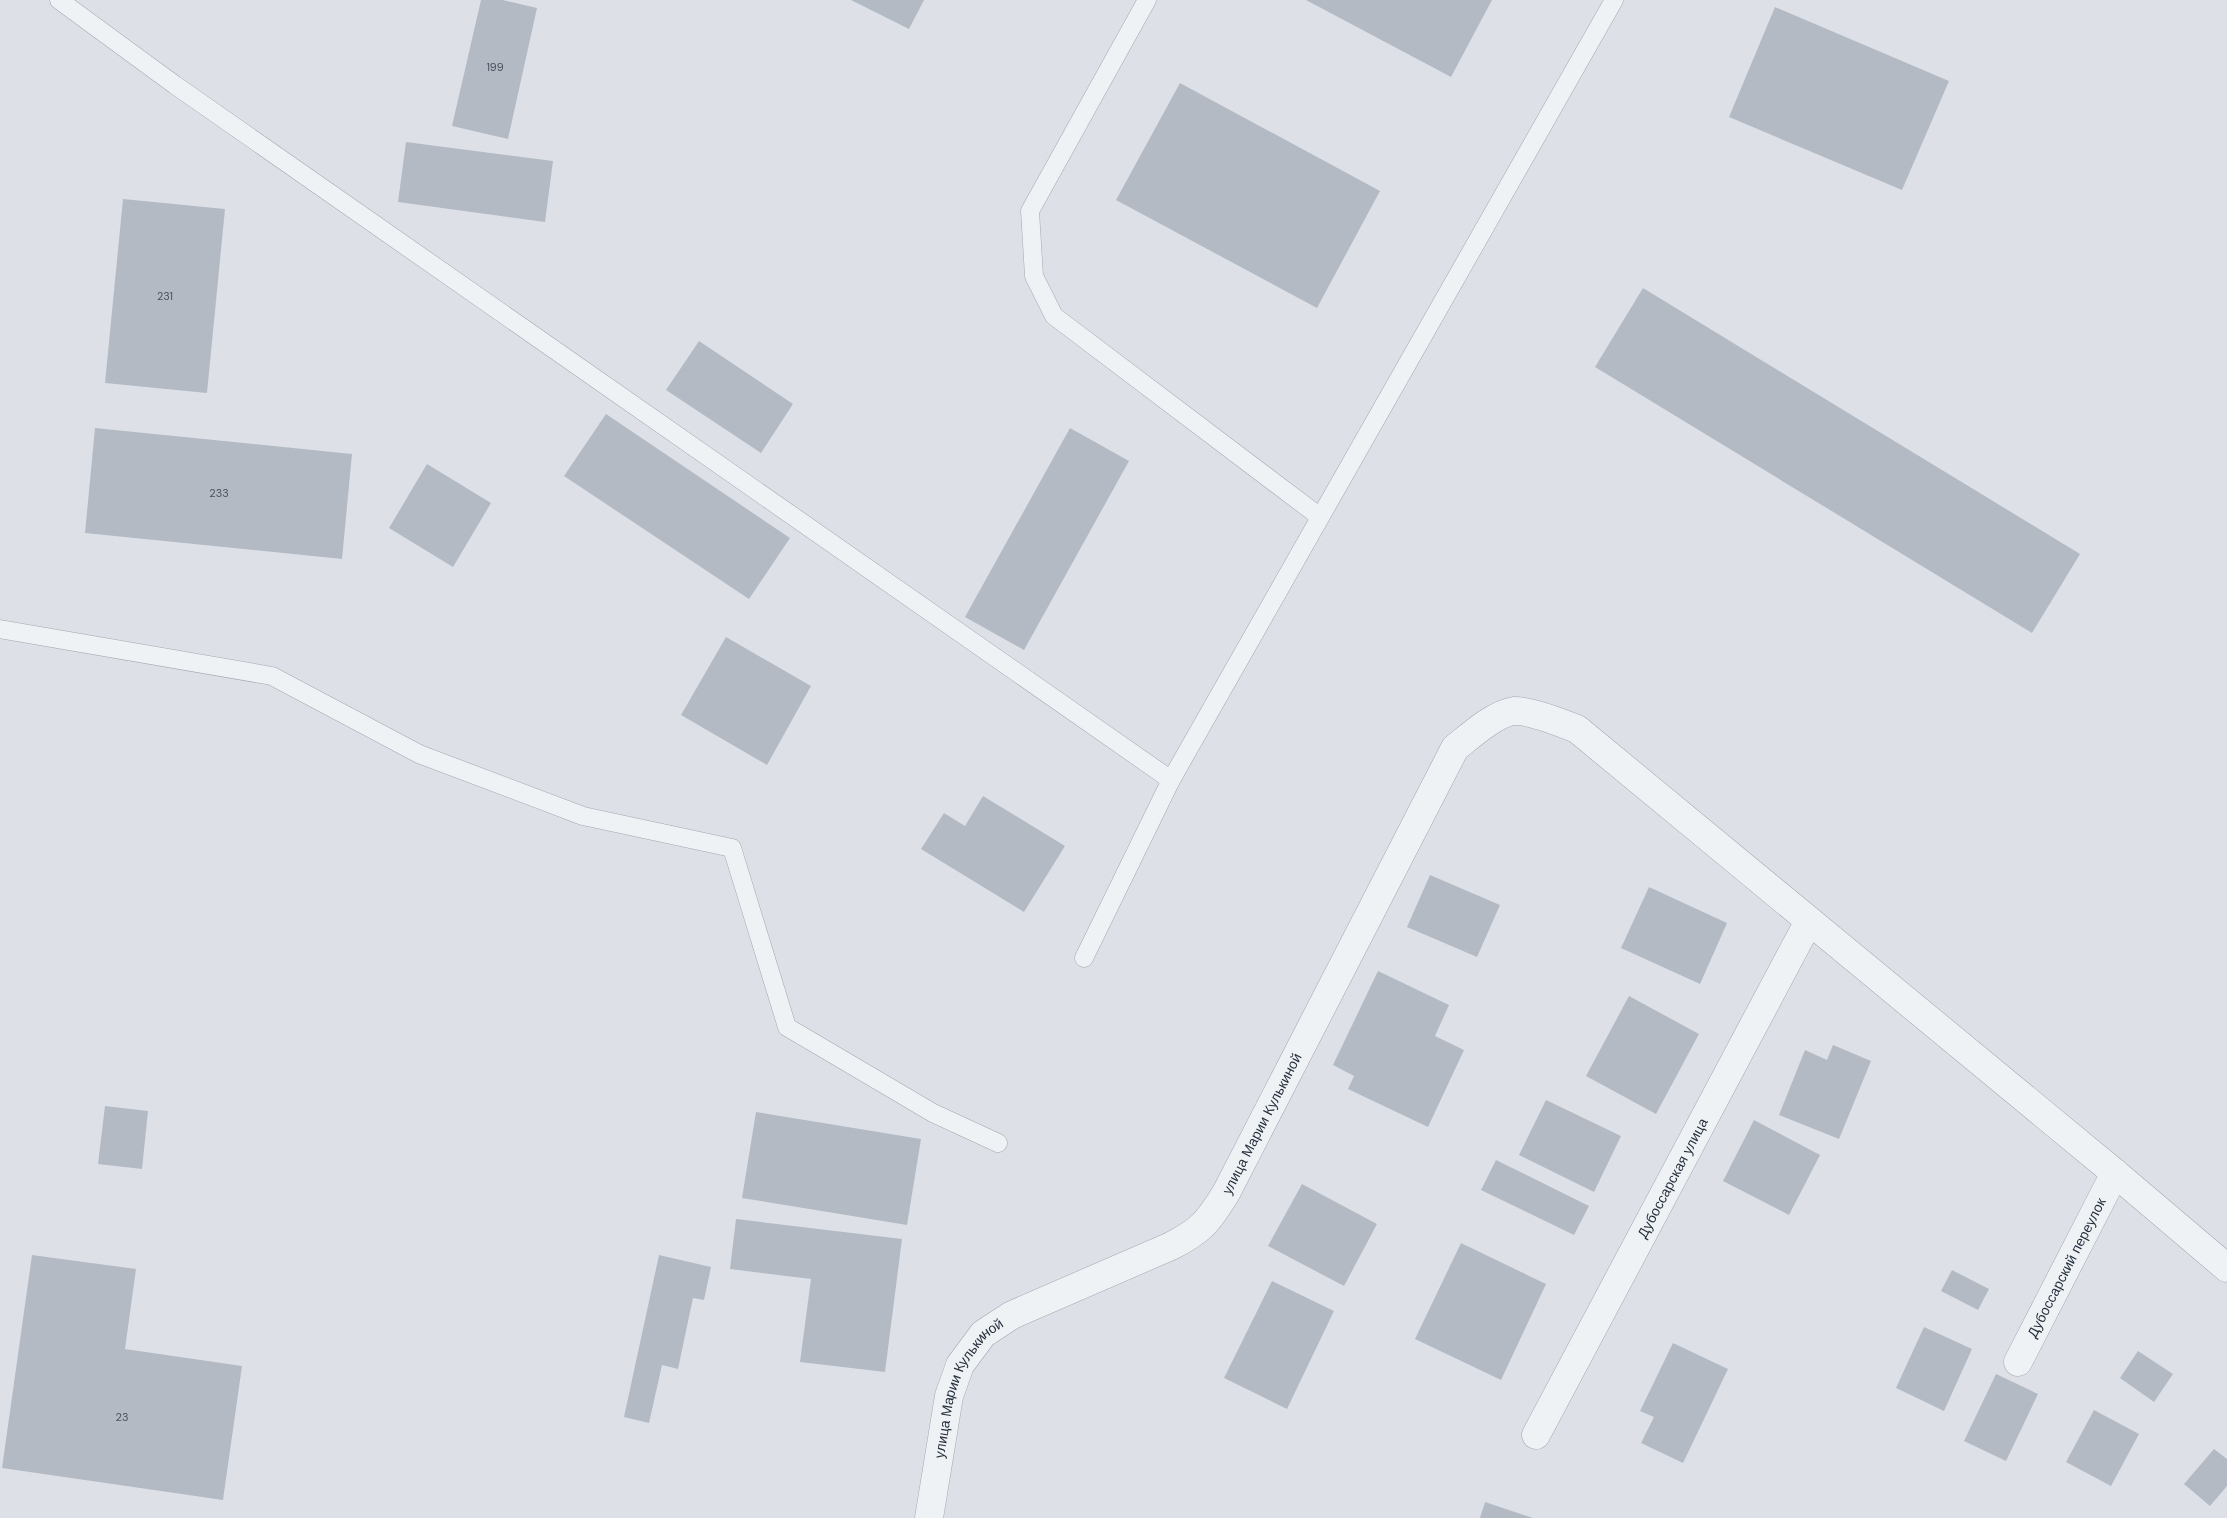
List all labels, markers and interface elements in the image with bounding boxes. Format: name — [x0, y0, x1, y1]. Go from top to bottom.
house number: 199 — [486, 60, 504, 74]
house number: 231 — [157, 289, 173, 303]
house number: 233 — [209, 486, 229, 500]
street label: улица Марии Кулькиной — [1218, 1050, 1306, 1197]
street label: Дубоссарская улица — [1633, 1115, 1712, 1241]
street label: Дубоссарский переулок — [2023, 1194, 2110, 1341]
street label: улица Марии Кулькиной — [930, 1314, 1007, 1460]
house number: 23 — [116, 1410, 128, 1424]

